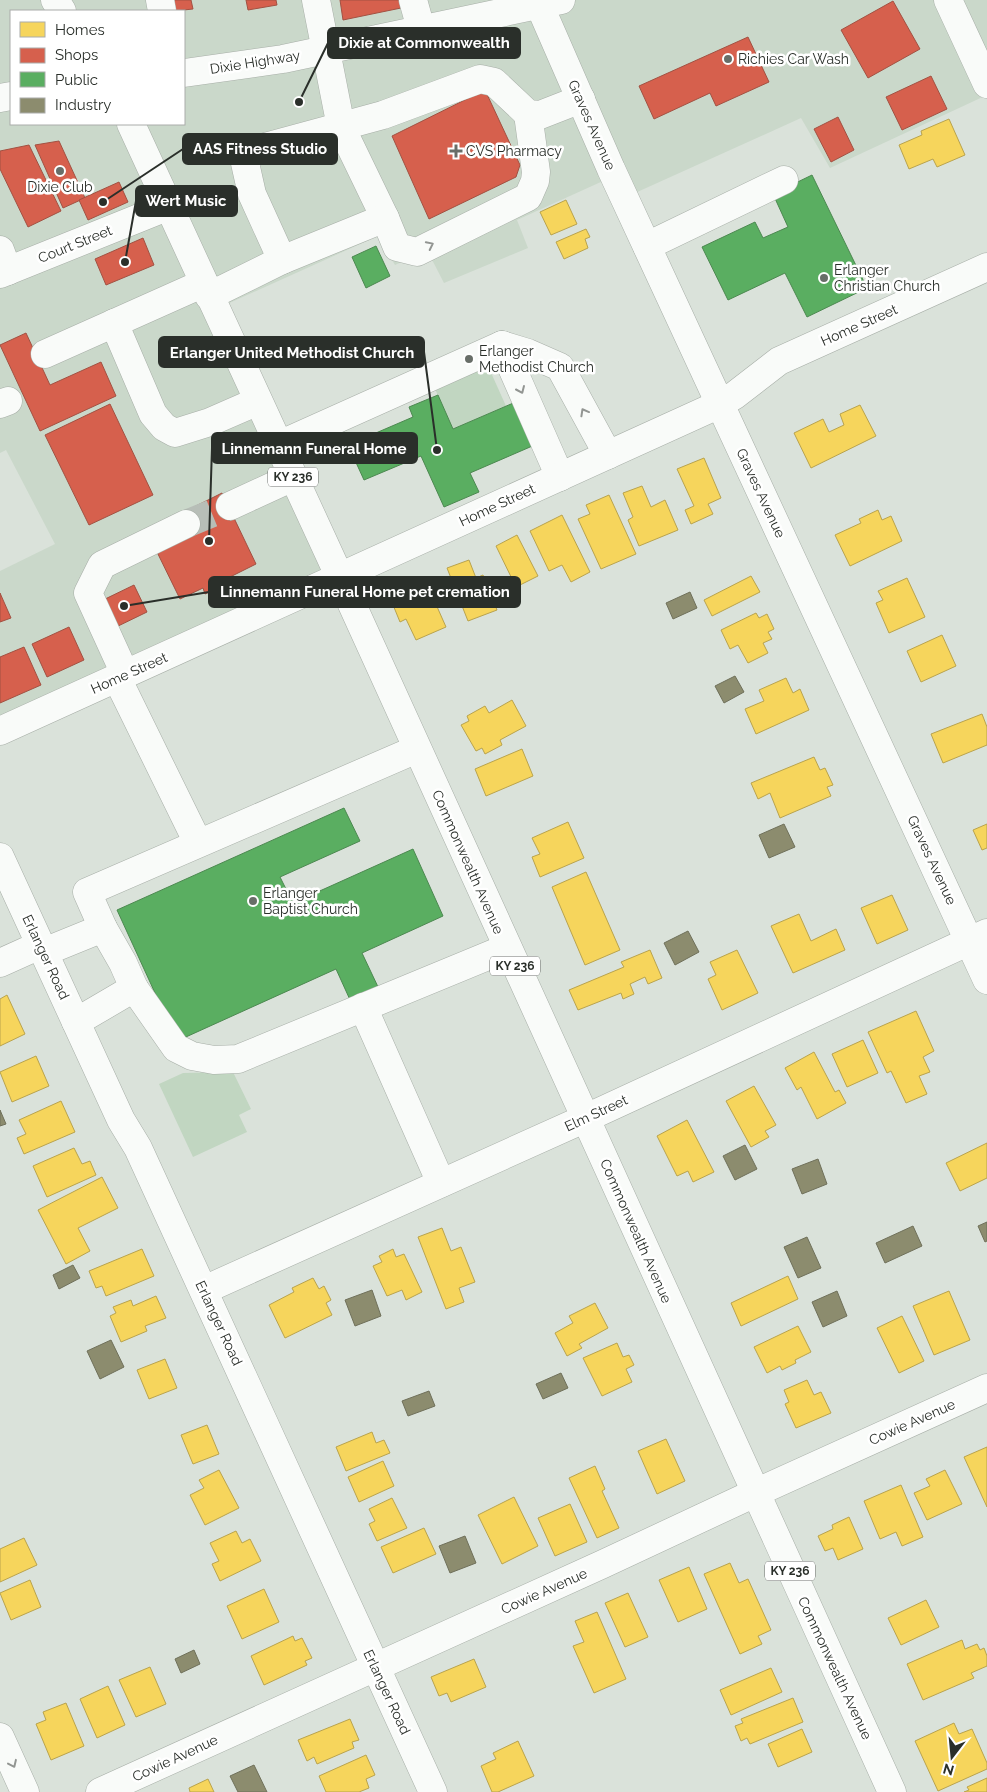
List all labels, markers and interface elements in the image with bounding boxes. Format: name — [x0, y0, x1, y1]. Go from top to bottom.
legend — [10, 10, 185, 125]
text: Homes — [55, 21, 105, 39]
callout: Dixie at Commonwealth — [328, 28, 520, 58]
text: Dixie at Commonwealth — [338, 34, 510, 52]
text: Shops — [55, 46, 98, 64]
street label: Dixie Highway — [209, 47, 302, 77]
place label: Richies Car Wash — [738, 51, 849, 67]
marker: Richies Car Wash — [722, 53, 734, 65]
text: Public — [55, 71, 98, 89]
street label: Graves Avenue — [565, 78, 619, 172]
text: Industry — [55, 96, 111, 114]
callout: AAS Fitness Studio — [183, 134, 337, 164]
text: AAS Fitness Studio — [193, 140, 327, 158]
place label: CVS Pharmacy — [466, 143, 562, 159]
marker: CVS Pharmacy — [450, 145, 462, 157]
marker: Dixie Club — [54, 165, 66, 177]
place label: Dixie Club — [27, 179, 93, 195]
callout: Wert Music — [136, 186, 237, 216]
text: Wert Music — [146, 192, 227, 210]
street label: Court Street — [36, 222, 115, 266]
one-way arrow — [425, 241, 434, 252]
place label: Erlanger Christian Church — [834, 262, 940, 294]
marker: Erlanger Christian Church — [818, 272, 830, 284]
street label: Home Street — [818, 301, 900, 349]
callout: Erlanger United Methodist Church — [159, 337, 424, 367]
place label: Erlanger Methodist Church — [479, 343, 594, 375]
text: Erlanger United Methodist Church — [170, 344, 414, 362]
marker: Erlanger Methodist Church — [463, 353, 475, 365]
one-way arrow — [515, 385, 526, 394]
one-way arrow — [581, 409, 591, 418]
callout: Linnemann Funeral Home — [212, 433, 417, 463]
text: Linnemann Funeral Home — [221, 440, 407, 458]
street label: Graves Avenue — [733, 446, 789, 540]
road number: KY 236 — [268, 468, 318, 487]
street label: Home Street — [456, 480, 538, 530]
callout: Linnemann Funeral Home pet cremation — [209, 577, 520, 607]
text: Linnemann Funeral Home pet cremation — [220, 583, 510, 601]
street label: Home Street — [88, 649, 170, 697]
street label: Commonwealth Avenue — [429, 788, 507, 936]
street label: Graves Avenue — [904, 813, 960, 907]
place label: Erlanger Baptist Church — [263, 885, 358, 917]
marker: Erlanger Baptist Church — [247, 895, 259, 907]
street label: Erlanger Road — [19, 912, 73, 1002]
road number: KY 236 — [490, 956, 540, 976]
street label: Elm Street — [562, 1091, 630, 1135]
street label: Commonwealth Avenue — [597, 1157, 675, 1305]
street label: Erlanger Road — [192, 1278, 246, 1368]
street label: Cowie Avenue — [866, 1396, 958, 1448]
road number: KY 236 — [765, 1562, 815, 1580]
street label: Cowie Avenue — [498, 1565, 590, 1617]
street label: Commonwealth Avenue — [795, 1594, 875, 1742]
street label: Erlanger Road — [360, 1647, 414, 1737]
street label: Cowie Avenue — [130, 1731, 220, 1785]
north arrow — [927, 1732, 977, 1782]
one-way arrow — [6, 1759, 17, 1768]
text: N — [941, 1760, 956, 1779]

